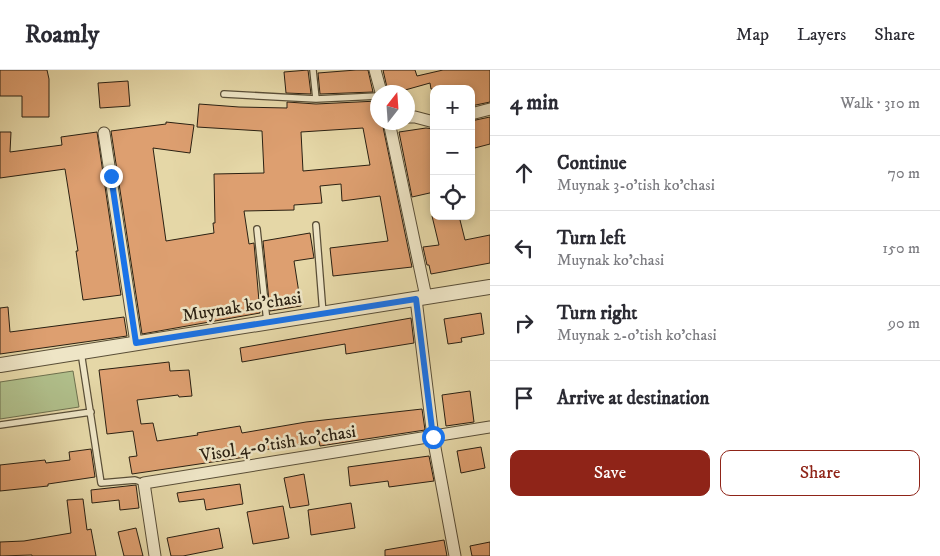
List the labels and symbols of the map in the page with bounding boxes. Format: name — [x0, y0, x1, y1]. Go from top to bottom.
north arrow — [370, 85, 415, 130]
route end — [100, 165, 123, 188]
street label: Muynak ko'chasi — [181, 287, 303, 327]
street label: Visol 4-o'tish ko'chasi — [197, 421, 358, 467]
route start — [422, 426, 445, 449]

